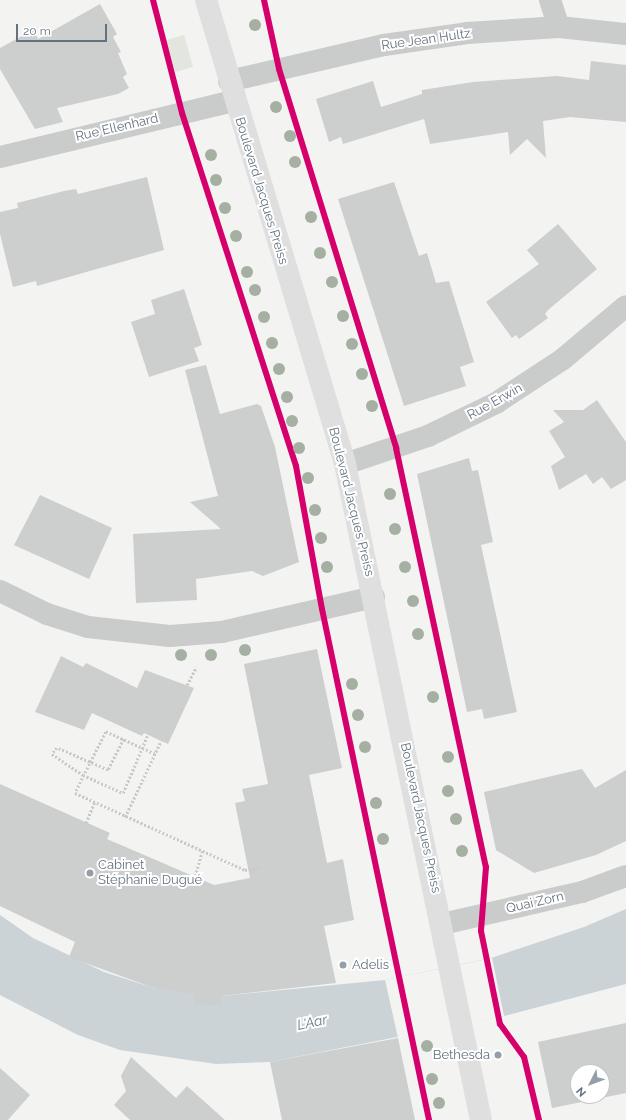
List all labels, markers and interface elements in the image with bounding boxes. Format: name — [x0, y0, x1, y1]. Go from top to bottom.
scale bar — [18, 16, 109, 42]
text: 20 m — [23, 24, 51, 38]
street label: Rue Jean Hultz — [380, 26, 472, 54]
street label: Rue Ellenhard — [74, 111, 160, 145]
street label: Boulevard Jacques Preiss — [231, 115, 291, 267]
street label: Rue Erwin — [465, 381, 525, 423]
street label: Boulevard Jacques Preiss — [325, 426, 377, 578]
street label: Boulevard Jacques Preiss — [396, 741, 444, 895]
place label: Cabinet Stéphanie Dugué — [98, 858, 202, 889]
marker: Cabinet Stéphanie Dugué — [85, 868, 95, 878]
street label: Quai Zorn — [505, 889, 565, 917]
place label: Adelis — [352, 957, 389, 973]
marker: Adelis — [337, 959, 349, 971]
water label: L'Aar — [295, 1011, 329, 1033]
place label: Bethesda — [433, 1047, 490, 1063]
marker: Bethesda — [493, 1050, 503, 1060]
north arrow — [570, 1064, 610, 1104]
text: N — [574, 1084, 589, 1099]

